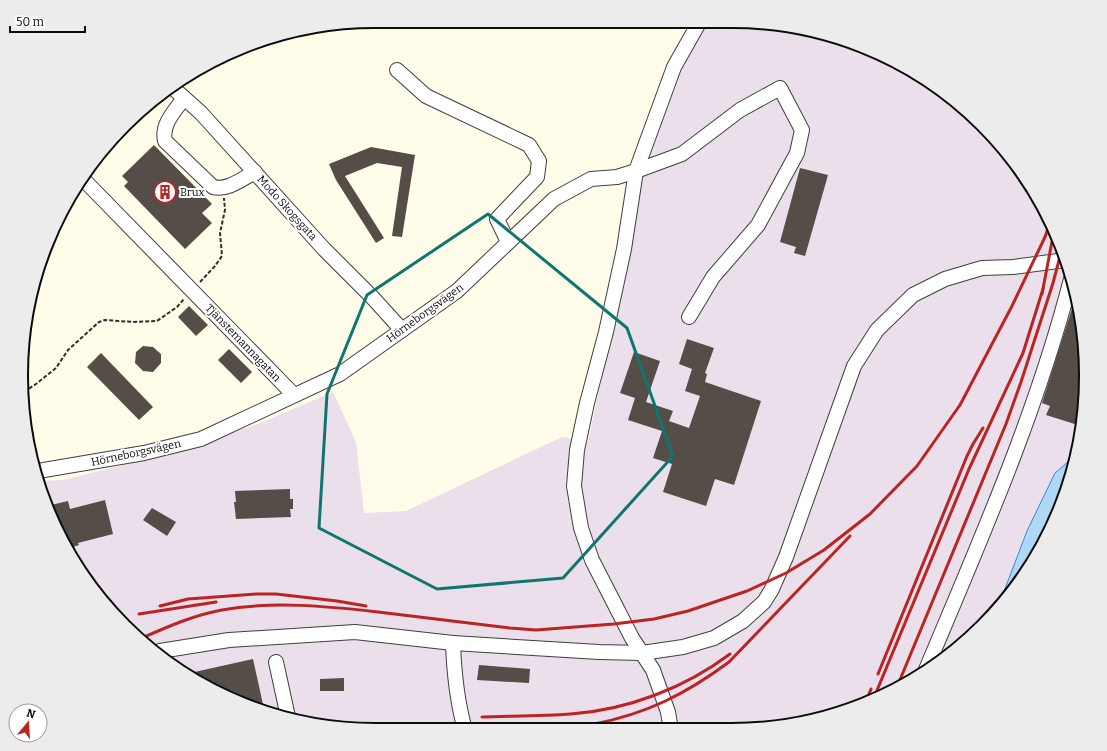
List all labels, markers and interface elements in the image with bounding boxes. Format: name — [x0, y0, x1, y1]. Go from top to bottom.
scale bar — [10, 8, 85, 34]
text: 50 m — [16, 15, 45, 29]
street label: Modo Skogsgata — [254, 173, 320, 243]
building icon: Brux — [152, 179, 178, 205]
place label: Brux — [180, 186, 205, 199]
street label: Hörneborgsvägen — [384, 281, 466, 345]
street label: Tjänstemannagatan — [203, 302, 283, 384]
street label: Hörneborgsvägen — [90, 437, 182, 469]
north arrow — [8, 703, 48, 743]
text: N — [25, 706, 37, 722]

